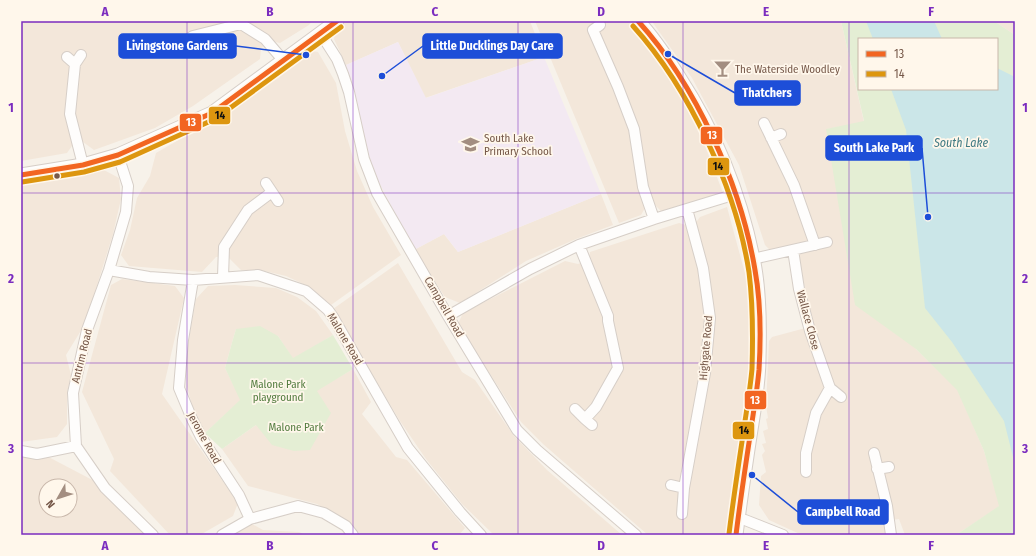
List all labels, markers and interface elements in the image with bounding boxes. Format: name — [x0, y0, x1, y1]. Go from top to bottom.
text: A — [100, 4, 109, 19]
text: B — [266, 4, 274, 19]
text: C — [432, 4, 439, 19]
text: D — [597, 4, 605, 19]
text: E — [763, 4, 769, 19]
text: F — [928, 4, 934, 19]
callout: Livingstone Gardens — [119, 34, 236, 58]
callout: Little Ducklings Day Care — [423, 34, 562, 58]
legend — [858, 38, 998, 90]
text: Livingstone Gardens — [126, 39, 228, 53]
text: Little Ducklings Day Care — [430, 39, 554, 53]
text: 13 — [894, 47, 904, 61]
bar icon: The Waterside Woodley — [712, 59, 732, 79]
place label: The Waterside Woodley — [735, 63, 840, 76]
text: 14 — [894, 67, 905, 81]
callout: Thatchers — [735, 81, 800, 105]
text: Thatchers — [742, 86, 792, 100]
text: 1 — [8, 100, 14, 115]
text: 1 — [1022, 100, 1028, 115]
line badge: 14 — [208, 106, 231, 125]
text: 14 — [215, 109, 225, 122]
line badge: 13 — [179, 113, 202, 132]
text: 13 — [186, 116, 196, 129]
line badge: 13 — [700, 126, 723, 145]
text: 13 — [707, 129, 717, 142]
place label: South Lake Primary School — [484, 132, 552, 158]
school or university icon: South Lake Primary School — [461, 134, 481, 154]
callout: South Lake Park — [826, 136, 922, 160]
water label: South Lake — [933, 136, 988, 150]
text: South Lake Park — [834, 141, 915, 155]
line badge: 14 — [707, 157, 730, 176]
text: 14 — [713, 160, 723, 173]
unlabelled marker — [52, 171, 62, 181]
text: 2 — [7, 271, 14, 286]
text: 2 — [1021, 271, 1028, 286]
street label: Campbell Road — [421, 274, 467, 340]
street label: Wallace Close — [794, 289, 822, 351]
street label: Malone Road — [324, 311, 366, 367]
street label: Highgate Road — [697, 315, 715, 381]
street label: Antrim Road — [69, 327, 95, 385]
park label: Malone Park playground — [250, 378, 306, 404]
line badge: 13 — [744, 390, 767, 410]
text: 13 — [750, 394, 760, 407]
street label: Jerome Road — [184, 410, 224, 466]
park label: Malone Park — [268, 421, 324, 434]
line badge: 14 — [732, 421, 755, 440]
text: 14 — [739, 424, 749, 437]
text: 3 — [7, 441, 14, 456]
text: 3 — [1021, 441, 1028, 456]
north arrow — [38, 478, 78, 518]
text: N — [43, 497, 58, 511]
callout: Campbell Road — [798, 500, 888, 524]
text: Campbell Road — [806, 505, 880, 519]
text: A — [100, 538, 109, 553]
text: B — [266, 538, 274, 553]
text: C — [432, 538, 439, 553]
text: D — [597, 538, 605, 553]
text: E — [763, 538, 769, 553]
text: F — [928, 538, 934, 553]

